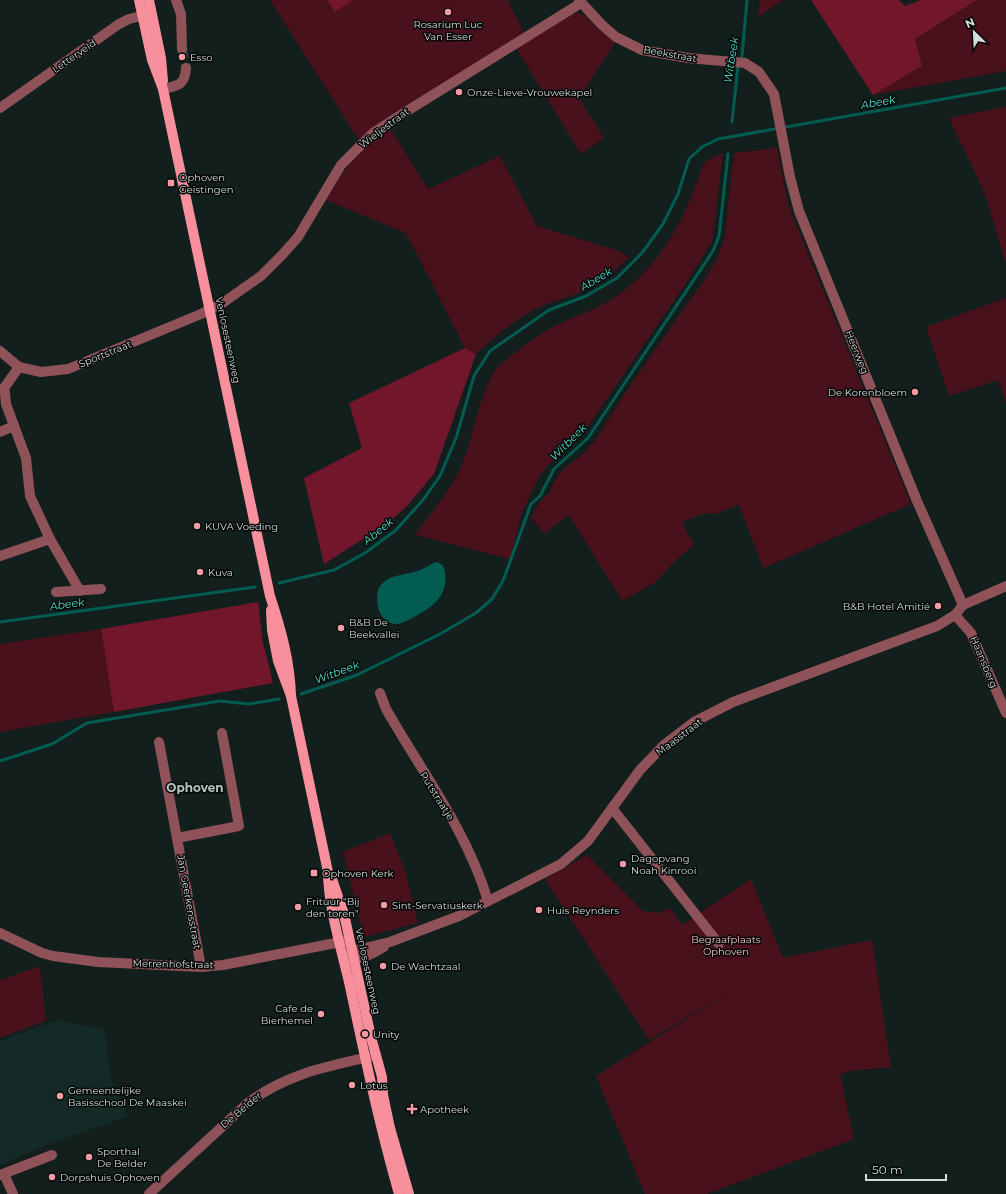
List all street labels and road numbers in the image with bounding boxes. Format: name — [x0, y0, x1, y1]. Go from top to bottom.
street label: Letterveld — [50, 36, 98, 76]
street label: Beekstraat — [642, 43, 698, 65]
street label: Wieljestraat — [356, 105, 412, 151]
street label: Venlosesteenweg — [212, 296, 244, 384]
street label: Heerweg — [842, 328, 872, 376]
street label: Sportstraat — [77, 338, 133, 370]
street label: Haansberg — [967, 634, 1001, 690]
street label: Maasstraat — [653, 715, 705, 759]
street label: Putstraatje — [417, 769, 457, 823]
street label: Jan Geerkensstraat — [174, 853, 204, 950]
street label: Venlosesteenweg — [352, 927, 384, 1015]
street label: Merrenhofstraat — [132, 957, 214, 971]
street label: De Belder — [218, 1089, 264, 1131]

